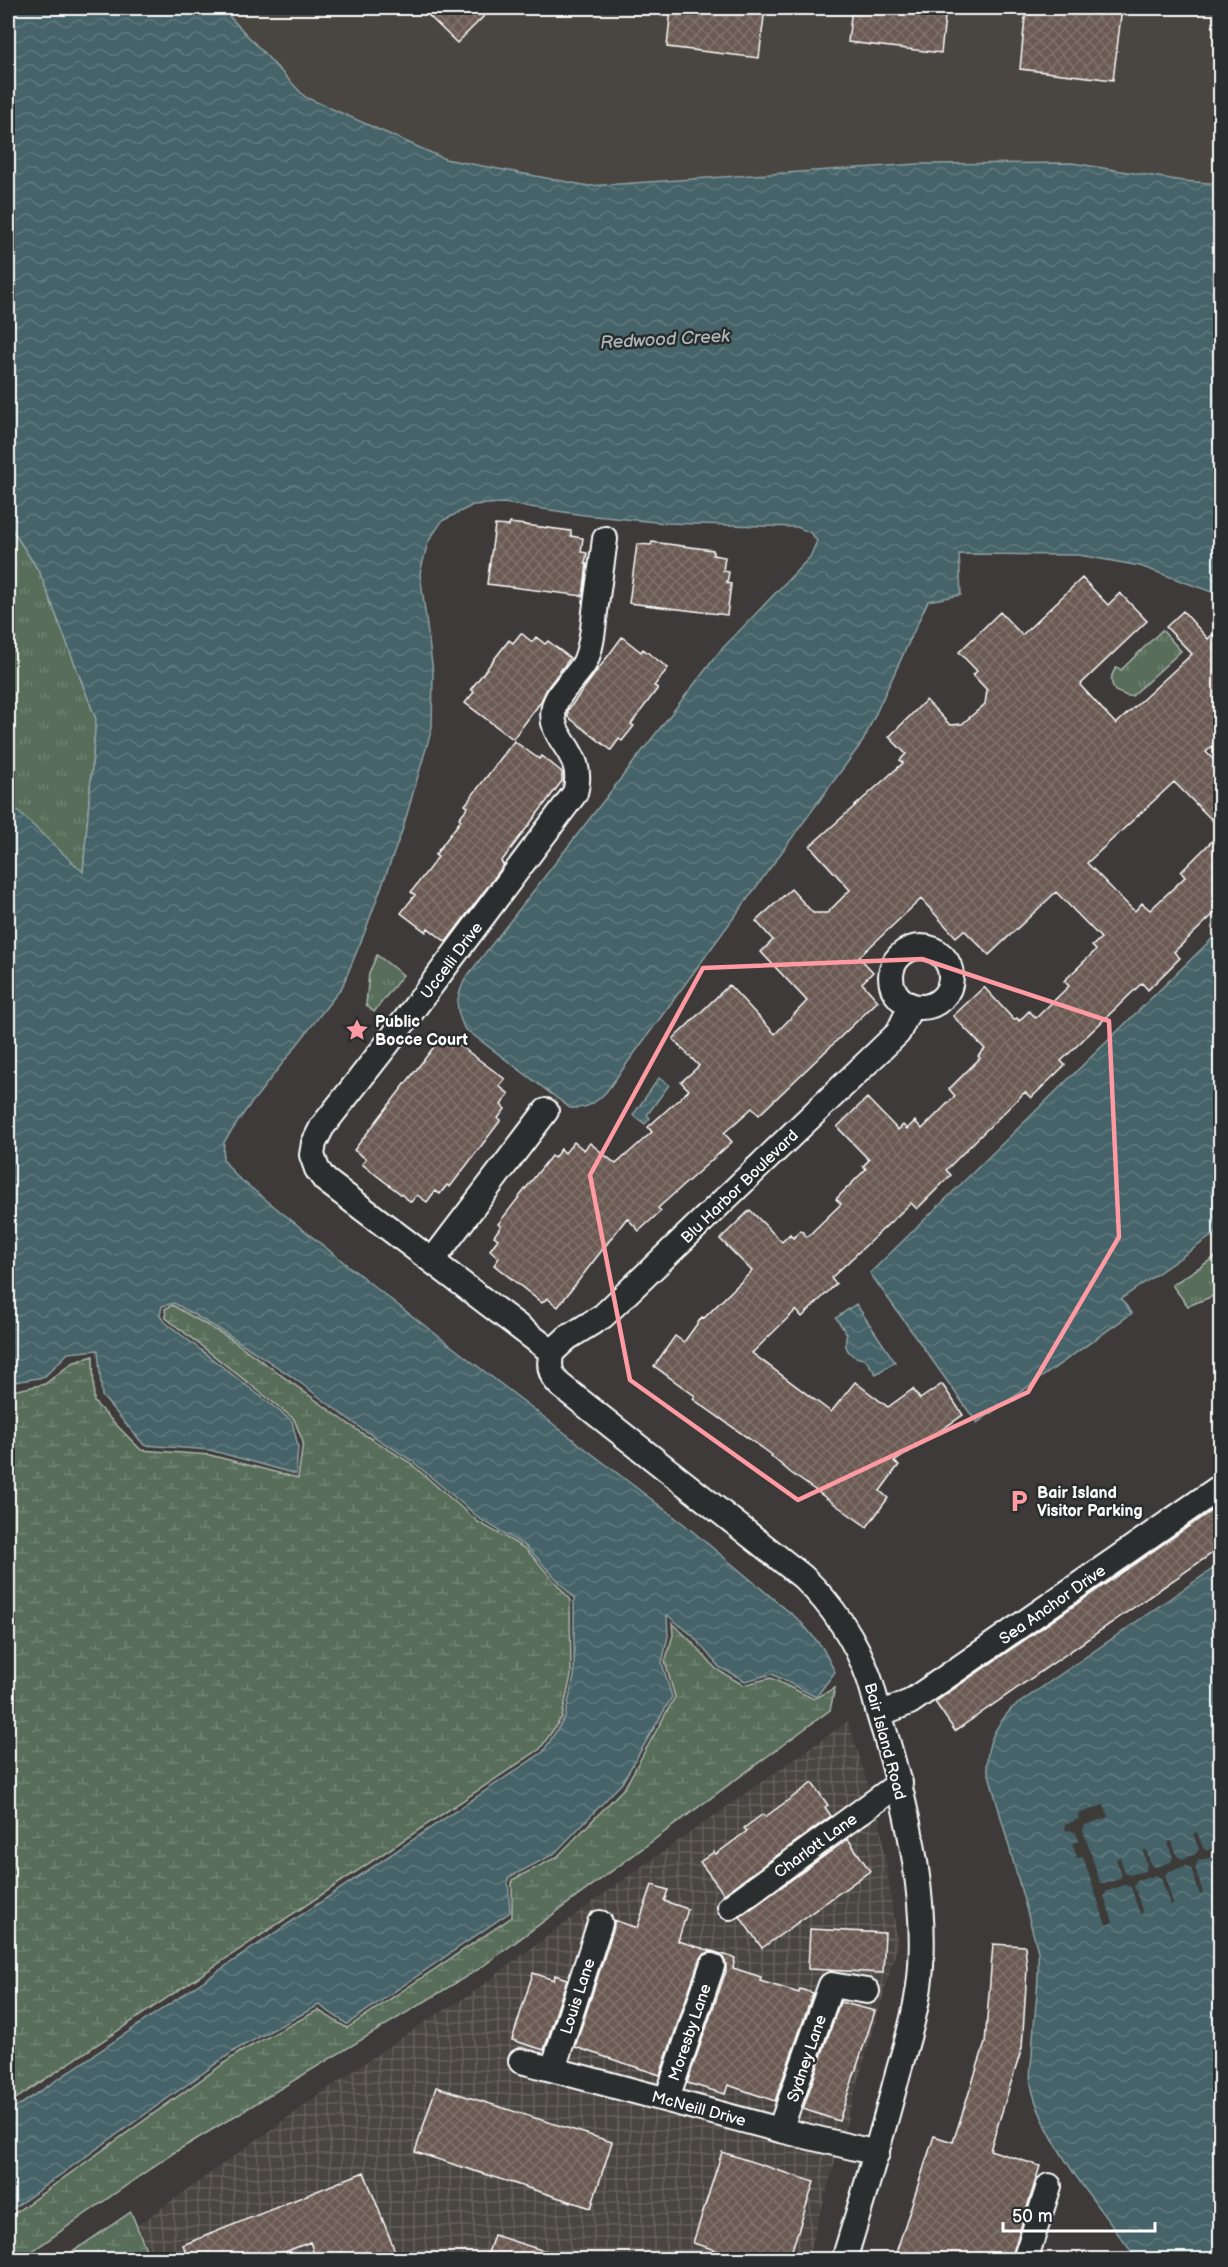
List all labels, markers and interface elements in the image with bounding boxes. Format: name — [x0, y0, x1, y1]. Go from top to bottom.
water label: Redwood Creek — [600, 326, 732, 353]
street label: Uccelli Drive — [417, 918, 487, 1003]
place label: Public Bocce Court — [375, 1013, 469, 1050]
place icon: Public Bocce Court — [344, 1017, 370, 1043]
street label: Blu Harbor Boulevard — [678, 1126, 803, 1248]
place label: Bair Island Visitor Parking — [1037, 1484, 1143, 1521]
parking icon: Bair Island Visitor Parking — [1006, 1488, 1032, 1514]
street label: Sea Anchor Drive — [996, 1561, 1110, 1649]
street label: Bair Island Road — [860, 1681, 909, 1802]
street label: Charlott Lane — [771, 1809, 861, 1883]
street label: Louis Lane — [557, 1956, 600, 2037]
street label: Moresby Lane — [665, 1981, 716, 2084]
street label: Sydney Lane — [784, 2012, 831, 2105]
street label: McNeill Drive — [649, 2088, 748, 2131]
scale bar — [1003, 2195, 1154, 2233]
text: 50 m — [1012, 2206, 1053, 2227]

